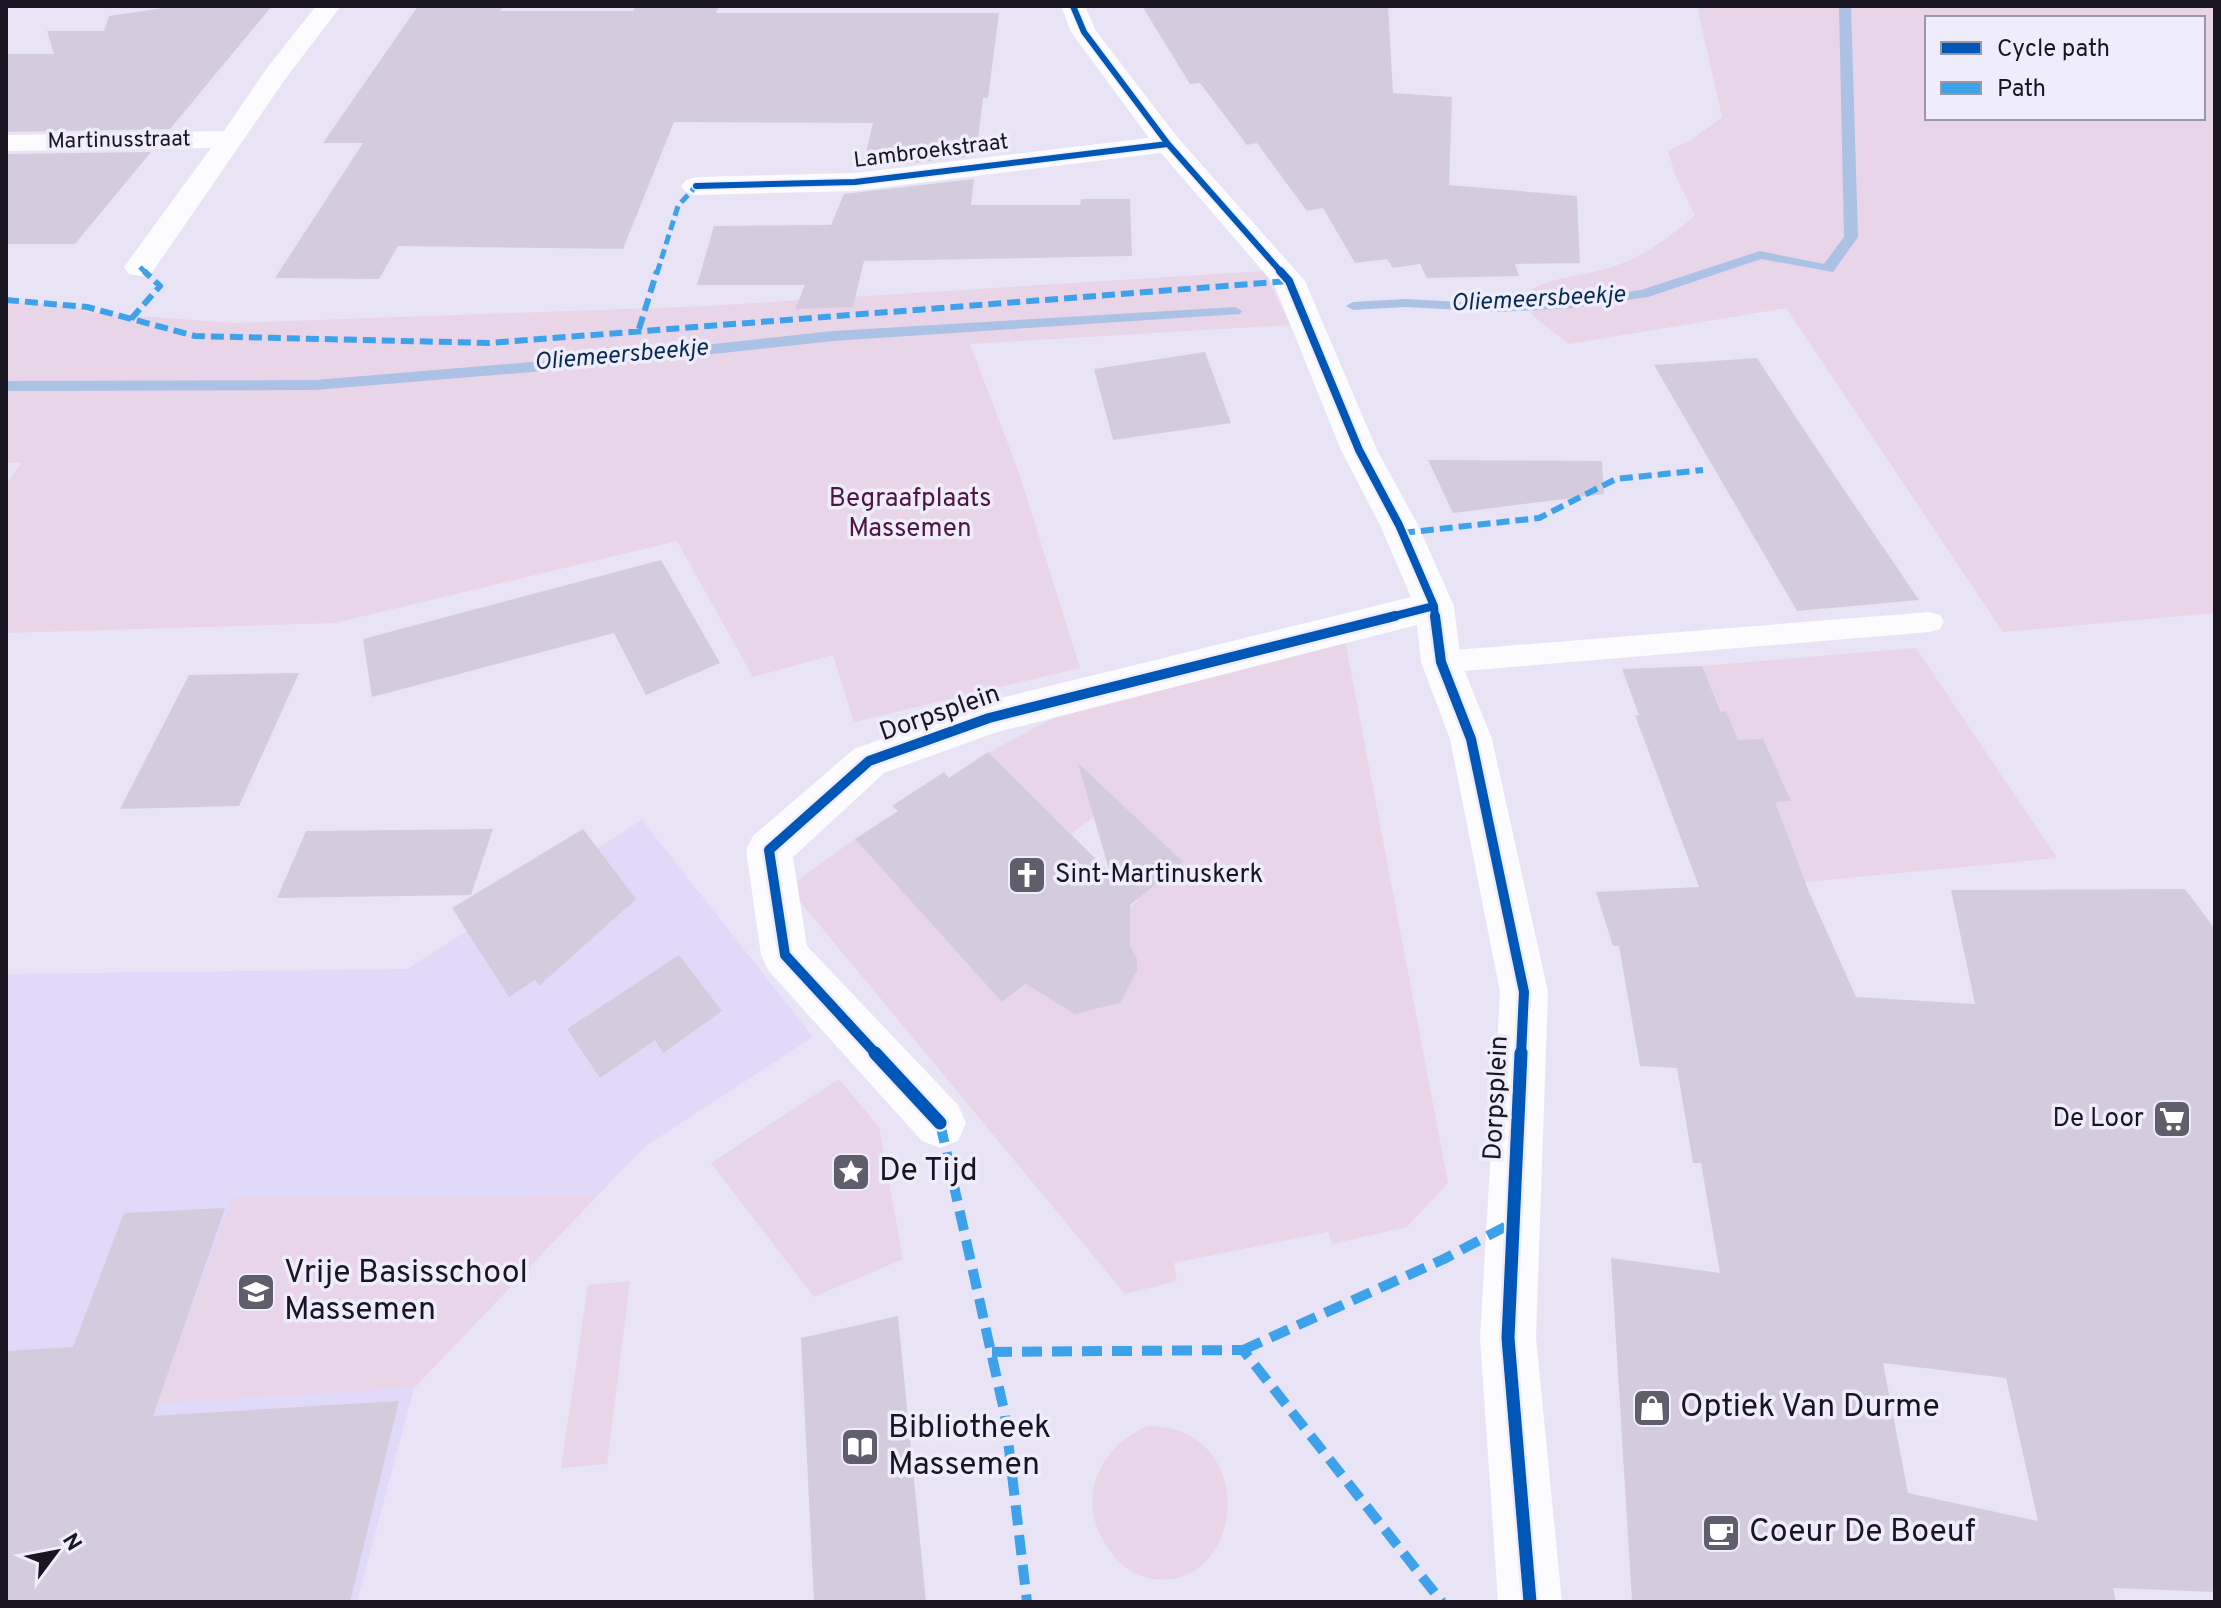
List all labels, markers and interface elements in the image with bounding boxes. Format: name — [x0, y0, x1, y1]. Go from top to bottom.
legend — [1925, 16, 2205, 120]
text: Cycle path — [1997, 35, 2110, 65]
text: Path — [1997, 75, 2046, 105]
street label: Martinusstraat — [47, 126, 191, 156]
street label: Lambroekstraat — [852, 129, 1010, 175]
water label: Oliemeersbeekje — [1450, 280, 1626, 320]
water label: Oliemeersbeekje — [533, 333, 710, 379]
park label: Begraafplaats Massemen — [829, 483, 991, 546]
street label: Dorpsplein — [875, 678, 1005, 750]
church icon: Sint-Martinuskerk — [1006, 854, 1048, 896]
place label: Sint-Martinuskerk — [1055, 859, 1263, 892]
street label: Dorpsplein — [1477, 1035, 1517, 1161]
supermarket icon: De Loor — [2151, 1098, 2193, 1140]
place label: De Loor — [2052, 1103, 2144, 1136]
place icon: De Tijd — [830, 1151, 872, 1193]
place label: De Tijd — [879, 1152, 978, 1192]
place label: Vrije Basisschool Massemen — [284, 1254, 528, 1331]
school or university icon: Vrije Basisschool Massemen — [235, 1271, 277, 1313]
shop icon: Optiek Van Durme — [1631, 1387, 1673, 1429]
place label: Optiek Van Durme — [1680, 1388, 1940, 1428]
place label: Bibliotheek Massemen — [888, 1409, 1051, 1486]
library icon: Bibliotheek Massemen — [839, 1426, 881, 1468]
north arrow — [16, 1512, 96, 1592]
cafe icon: Coeur De Boeuf — [1700, 1512, 1742, 1554]
place label: Coeur De Boeuf — [1749, 1513, 1976, 1553]
text: N — [55, 1529, 86, 1557]

